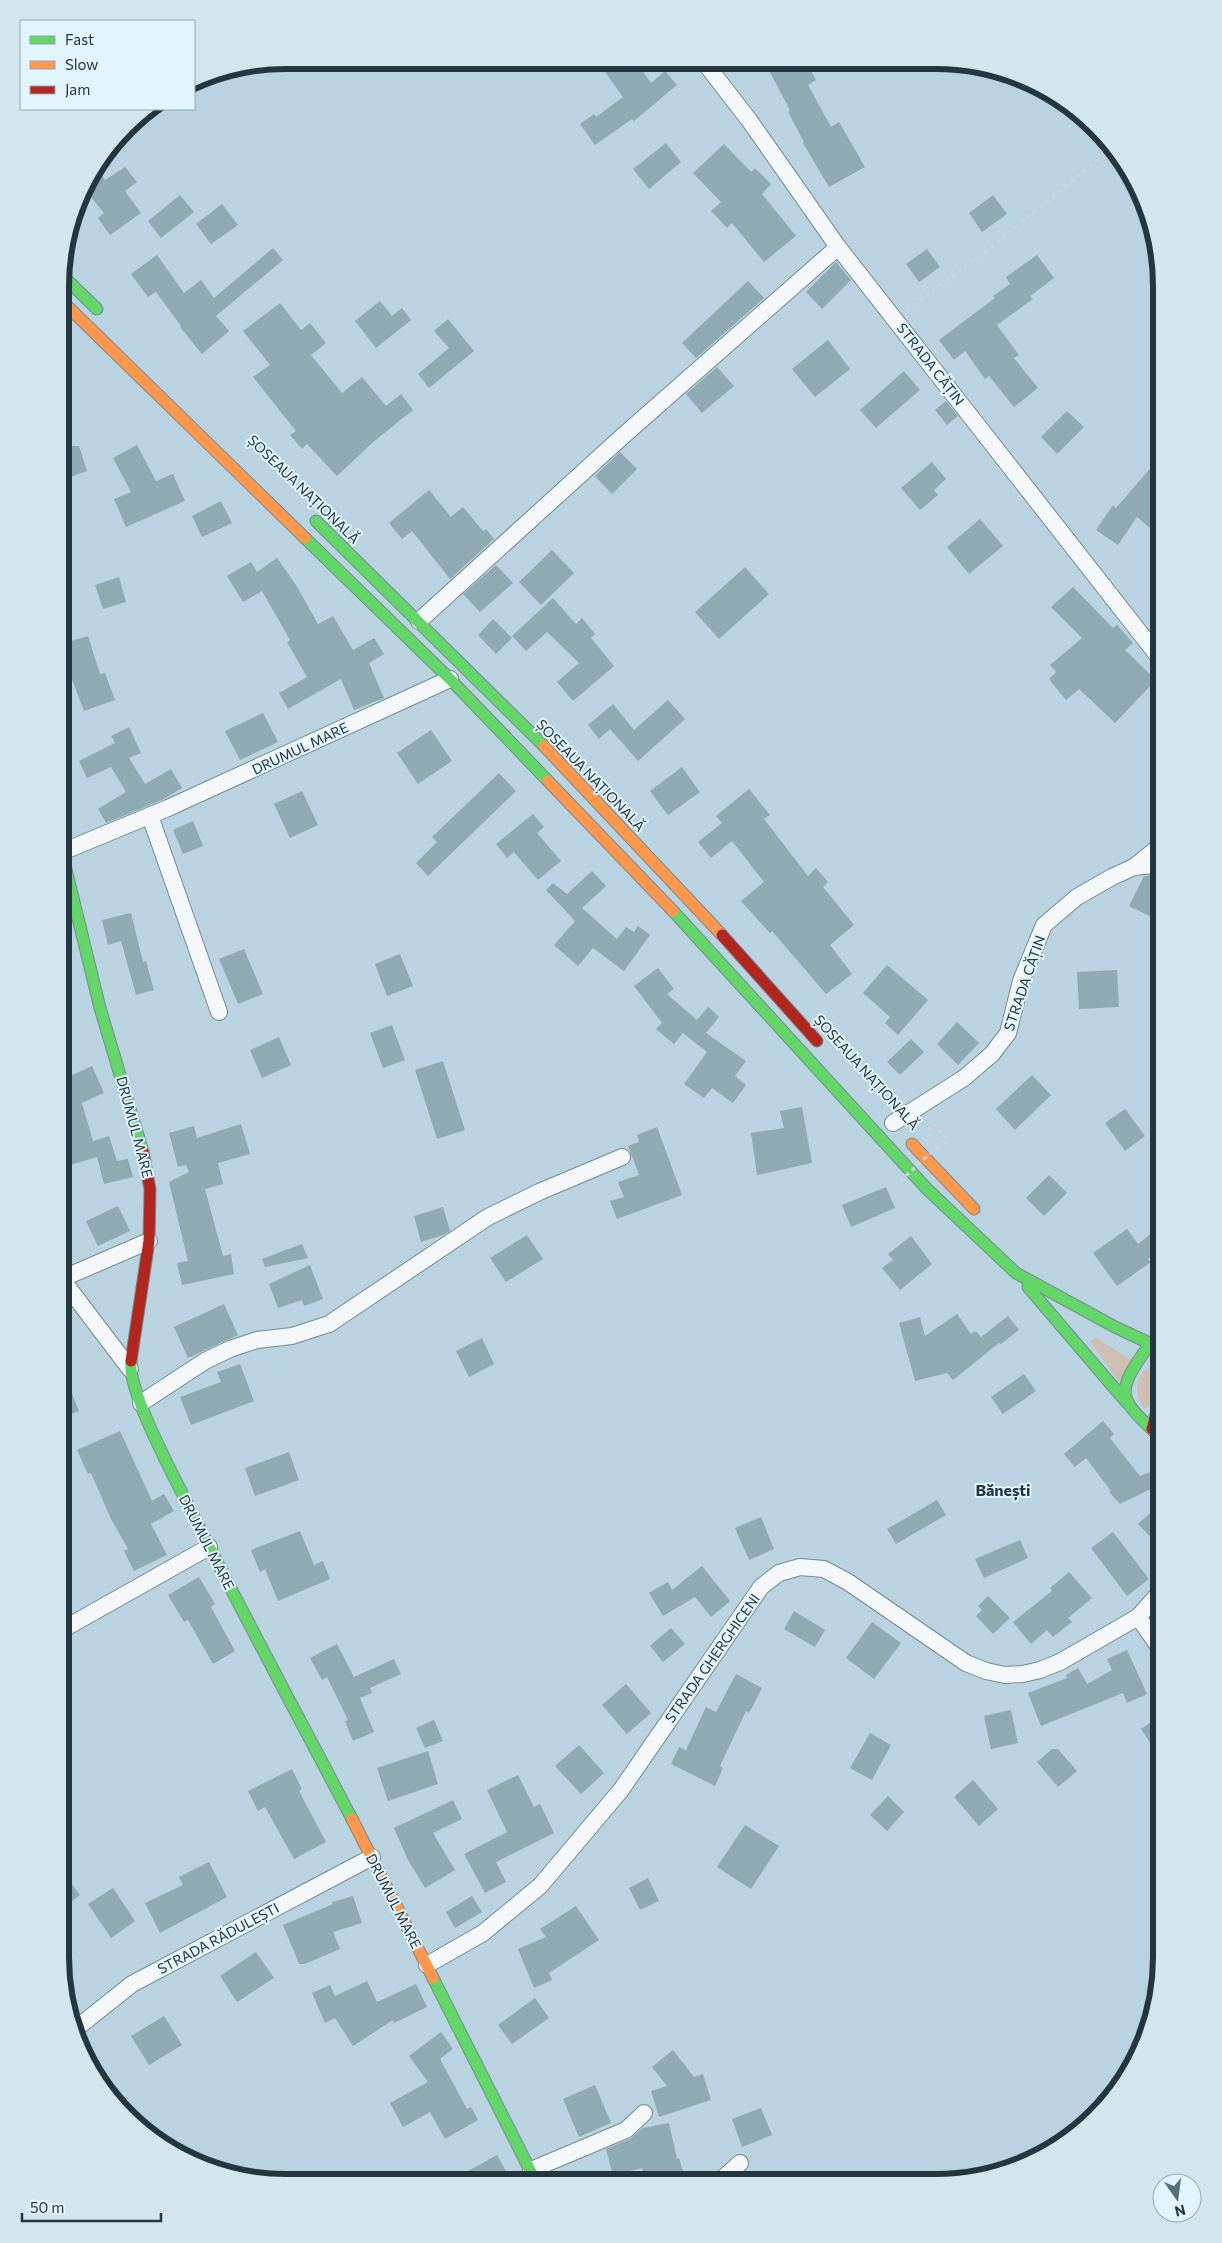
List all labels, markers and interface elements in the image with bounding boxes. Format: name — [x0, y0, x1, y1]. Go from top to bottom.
legend — [20, 20, 195, 110]
text: Fast — [65, 30, 94, 48]
text: Slow — [65, 55, 98, 73]
text: Jam — [65, 80, 90, 98]
street label: STRADA CĂȚIN — [893, 319, 968, 409]
street label: ȘOSEAUA NAȚIONALĂ — [244, 431, 364, 548]
street label: ȘOSEAUA NAȚIONALĂ — [532, 716, 649, 835]
street label: DRUMUL MARE — [249, 718, 351, 778]
street label: STRADA CĂȚIN — [1000, 933, 1049, 1033]
street label: ȘOSEAUA NAȚIONALĂ — [810, 1011, 923, 1134]
street label: DRUMUL MARE — [113, 1074, 157, 1180]
district label: Bănești — [975, 1480, 1031, 1501]
street label: DRUMUL MARE — [176, 1492, 238, 1592]
street label: STRADA GHERGHICENI — [661, 1590, 763, 1726]
street label: DRUMUL MARE — [363, 1851, 425, 1951]
street label: STRADA RĂDULEȘTI — [154, 1899, 282, 1978]
north arrow — [1152, 2173, 1202, 2223]
scale bar — [22, 2190, 161, 2222]
text: 50 m — [30, 2198, 64, 2216]
text: N — [1173, 2202, 1187, 2221]

